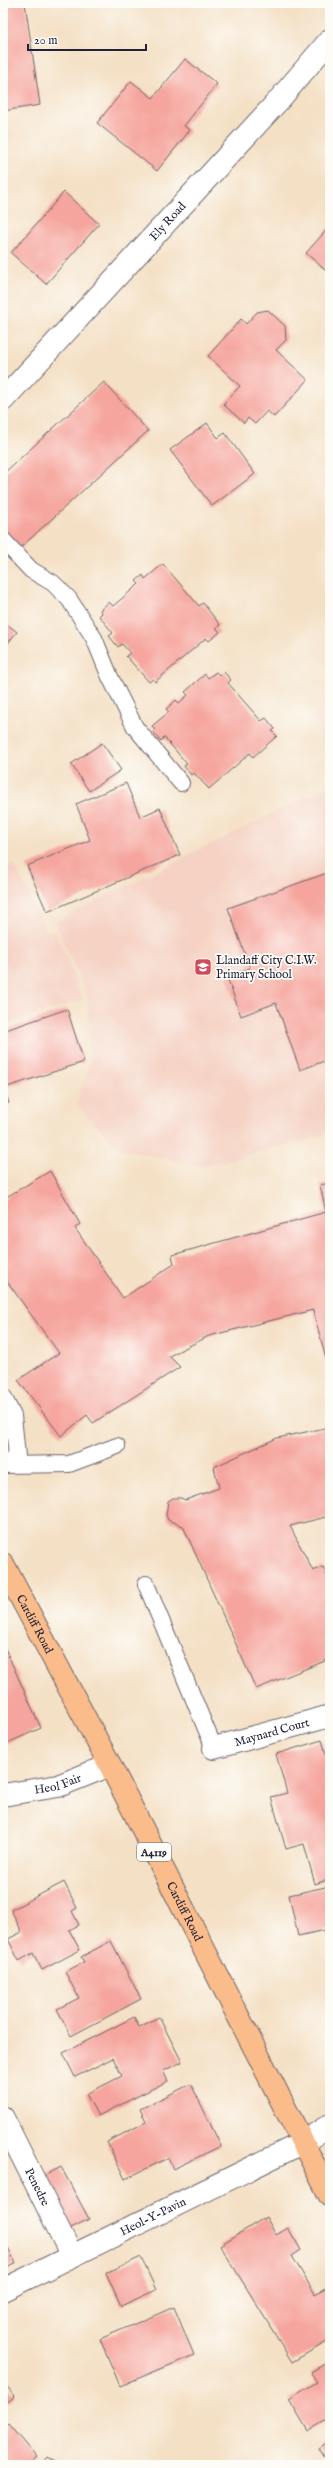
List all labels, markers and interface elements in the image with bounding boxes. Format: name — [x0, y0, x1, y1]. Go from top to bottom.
scale bar — [28, 26, 146, 52]
text: 20 m — [34, 33, 57, 48]
street label: Ely Road — [146, 199, 190, 244]
place label: Llandaff City C.I.W. Primary School — [216, 953, 317, 982]
school or university icon: Llandaff City C.I.W. Primary School — [193, 957, 213, 977]
street label: Cardiff Road — [13, 1592, 57, 1657]
street label: Maynard Court — [233, 1715, 311, 1750]
street label: Heol Fair — [33, 1770, 84, 1798]
road number: A4119 — [137, 1843, 171, 1861]
street label: Cardiff Road — [163, 1879, 206, 1944]
street label: Penedre — [21, 2166, 53, 2209]
street label: Heol-Y-Pavin — [118, 2194, 189, 2239]

